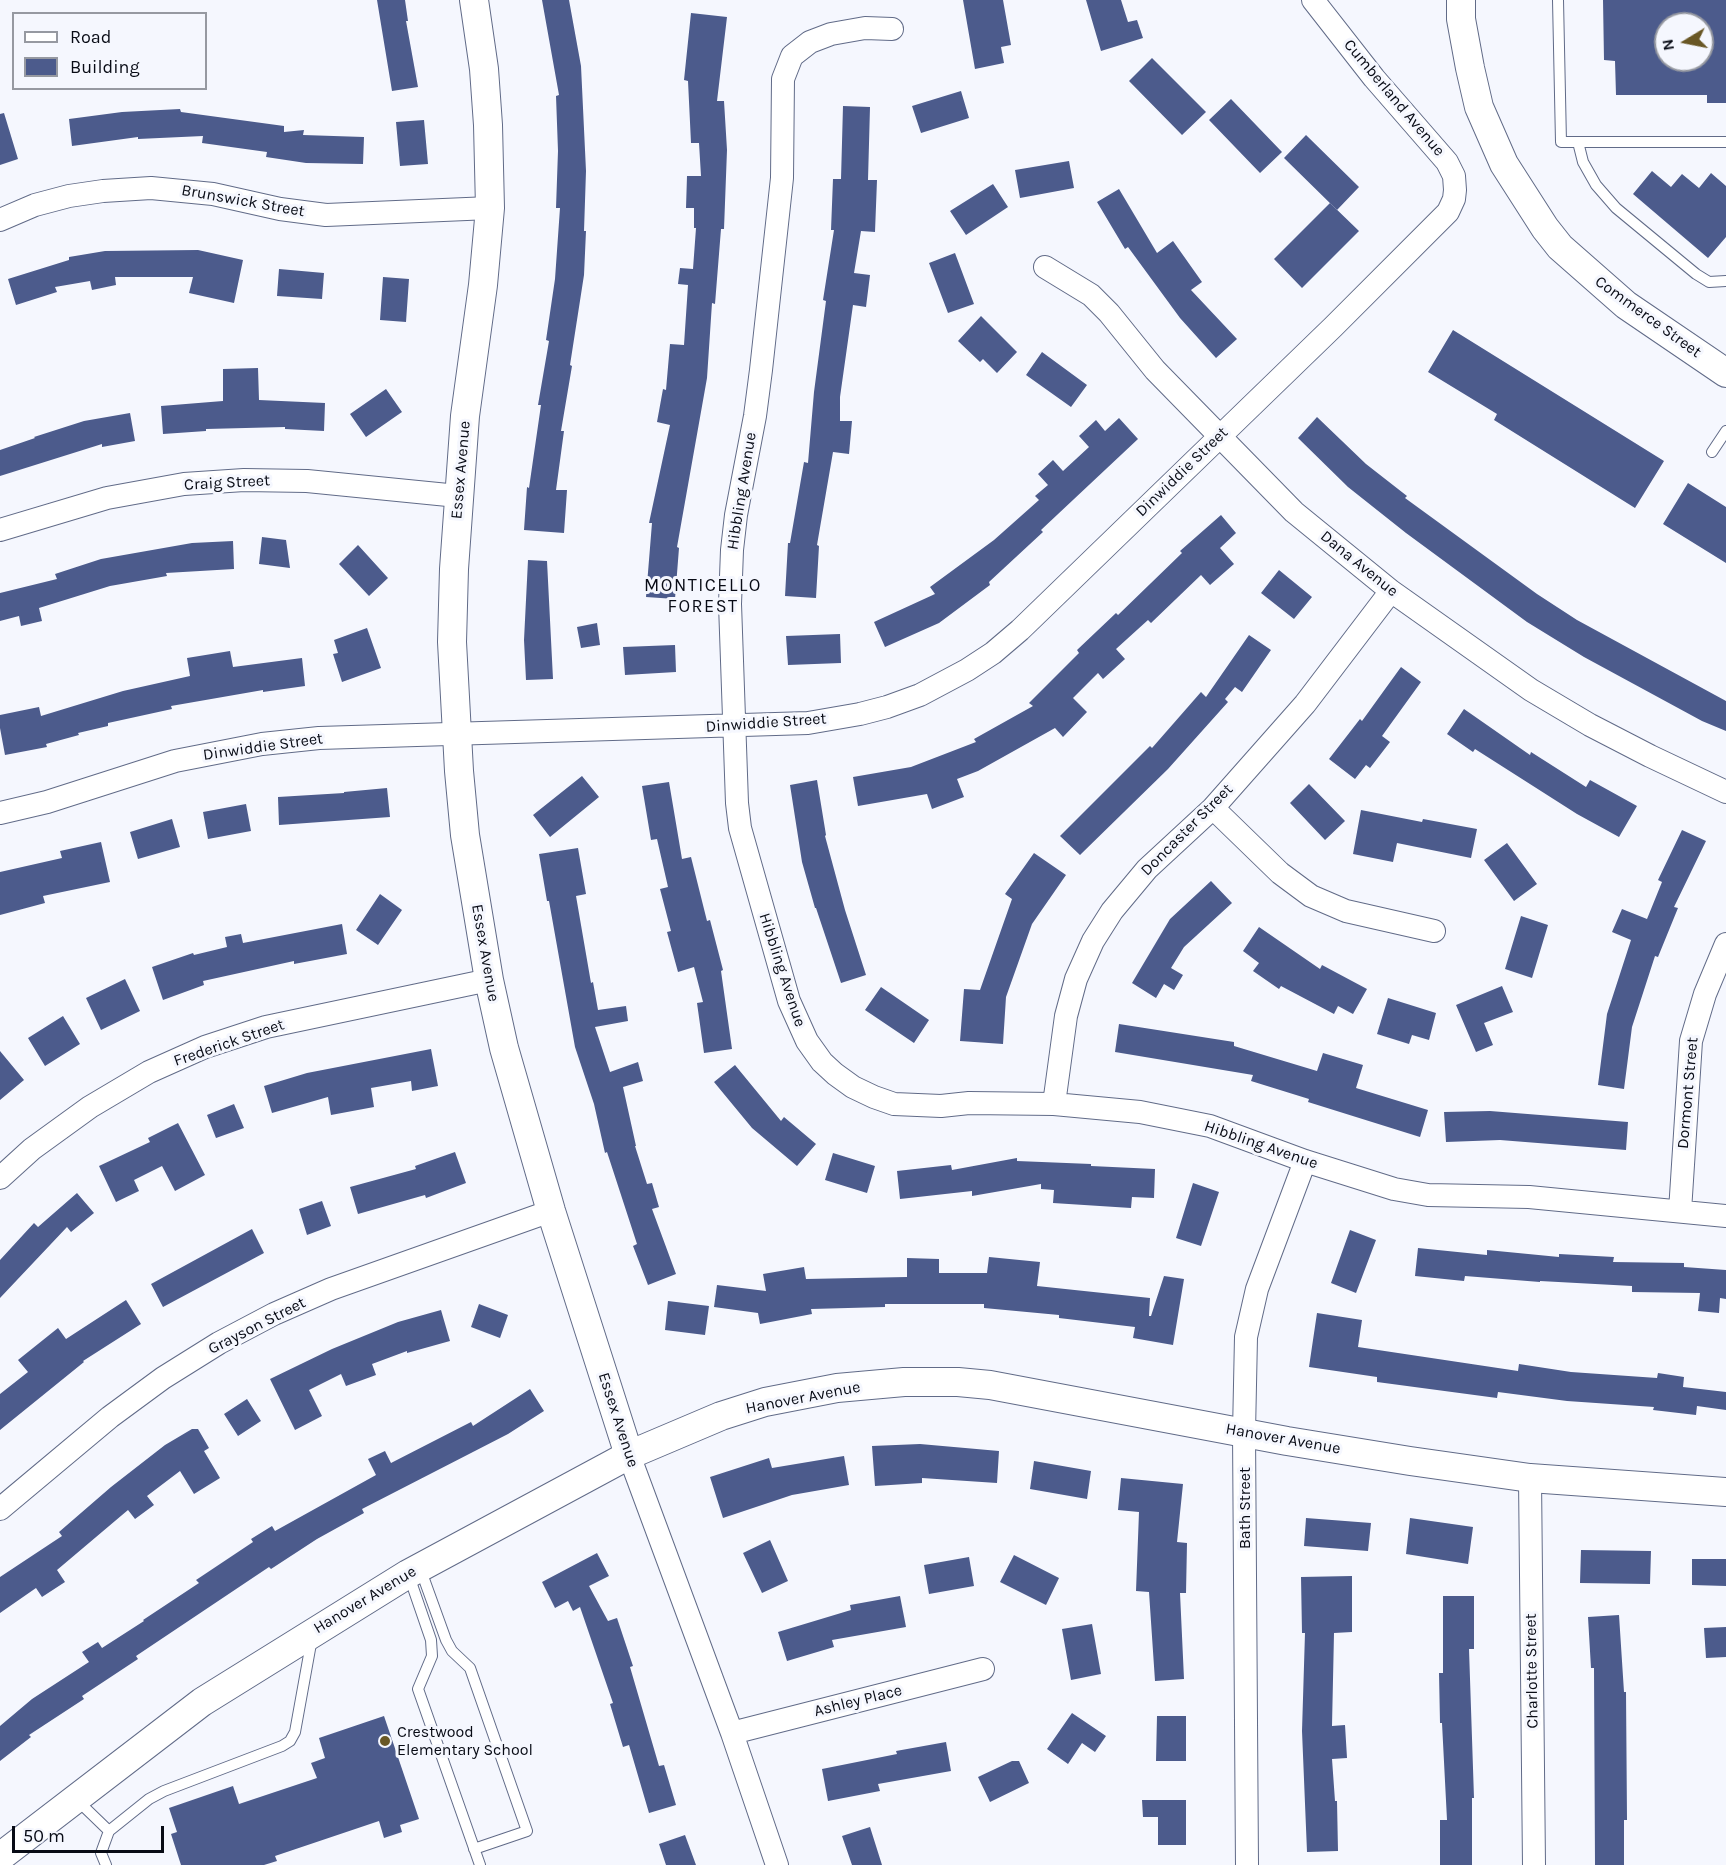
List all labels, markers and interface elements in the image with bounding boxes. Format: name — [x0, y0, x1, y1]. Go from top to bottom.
legend — [12, 12, 207, 90]
north arrow — [1654, 12, 1714, 72]
text: Road — [70, 26, 111, 48]
street label: Cumberland Avenue — [1339, 36, 1449, 160]
text: N — [1657, 38, 1678, 52]
text: Building — [70, 56, 140, 78]
street label: Brunswick Street — [180, 181, 306, 221]
street label: Commerce Street — [1591, 272, 1705, 362]
street label: Essex Avenue — [447, 420, 475, 520]
street label: Dinwiddie Street — [1132, 423, 1232, 521]
street label: Hibbling Avenue — [723, 431, 761, 551]
street label: Craig Street — [184, 471, 270, 495]
street label: Dana Avenue — [1316, 527, 1402, 601]
district label: MONTICELLO FOREST — [644, 575, 762, 618]
street label: Dinwiddie Street — [705, 709, 827, 737]
street label: Dinwiddie Street — [202, 729, 324, 765]
street label: Doncaster Street — [1137, 780, 1237, 880]
street label: Essex Avenue — [467, 903, 503, 1003]
street label: Hibbling Avenue — [755, 911, 809, 1029]
street label: Frederick Street — [171, 1015, 287, 1071]
street label: Dormont Street — [1674, 1036, 1702, 1150]
street label: Hibbling Avenue — [1202, 1117, 1320, 1173]
street label: Grayson Street — [205, 1293, 309, 1359]
street label: Essex Avenue — [594, 1370, 642, 1470]
street label: Hanover Avenue — [744, 1377, 862, 1419]
street label: Hanover Avenue — [1224, 1419, 1342, 1459]
street label: Bath Street — [1235, 1467, 1255, 1549]
street label: Hanover Avenue — [310, 1562, 420, 1638]
street label: Charlotte Street — [1521, 1613, 1543, 1729]
street label: Ashley Place — [812, 1681, 904, 1721]
place label: Crestwood Elementary School — [397, 1722, 533, 1760]
marker: Crestwood Elementary School — [378, 1734, 392, 1748]
scale bar — [15, 1814, 166, 1852]
text: 50 m — [23, 1825, 65, 1847]

